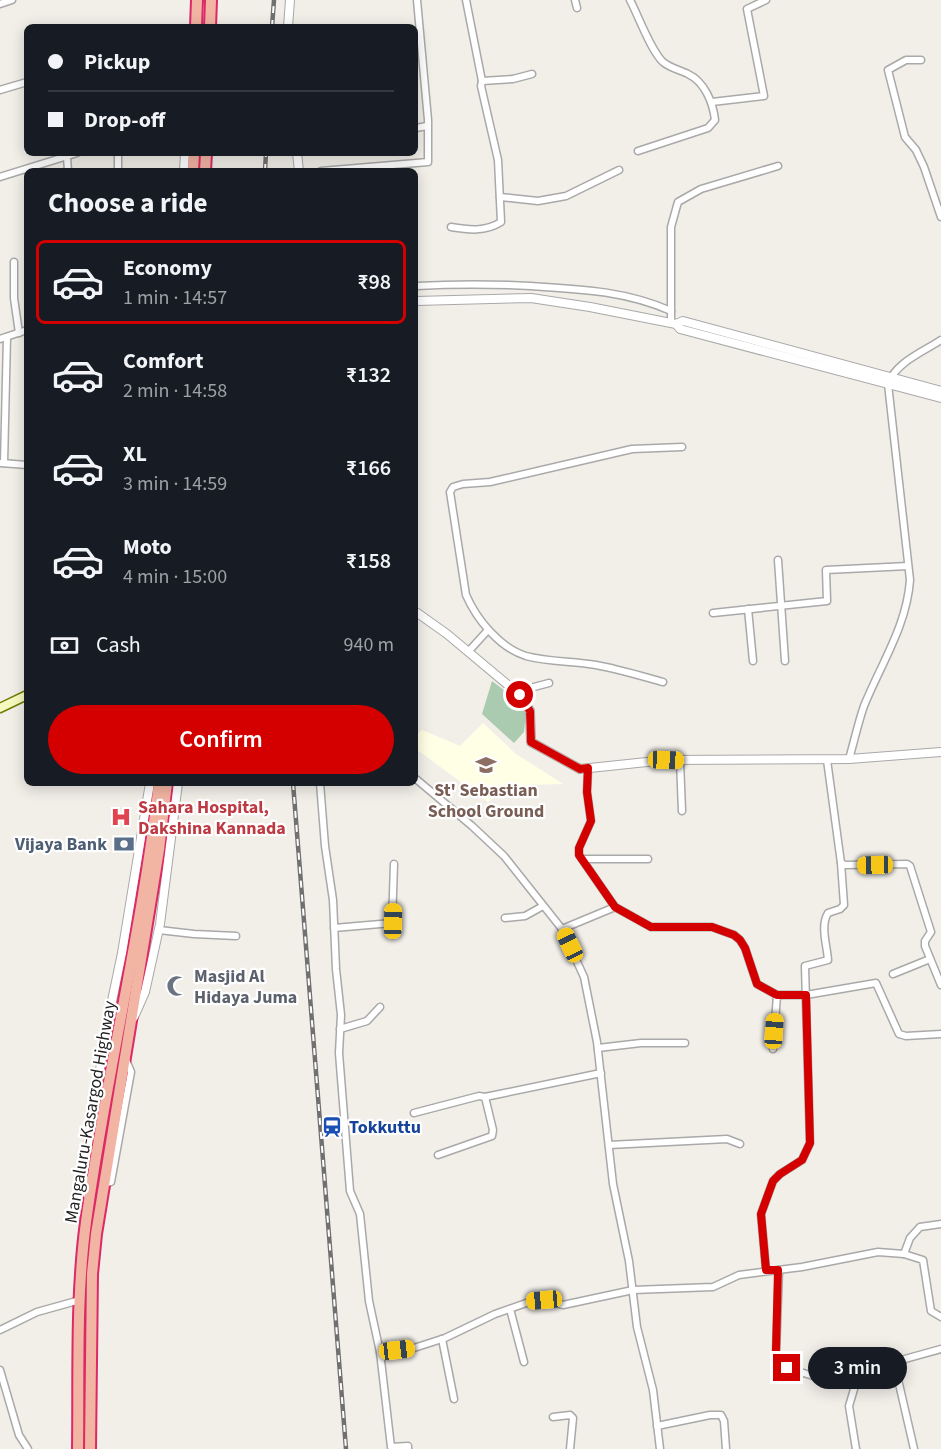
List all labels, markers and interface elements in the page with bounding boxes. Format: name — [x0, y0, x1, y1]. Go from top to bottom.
text: Pickup — [84, 46, 150, 78]
text: Drop-off — [84, 104, 165, 136]
text: Choose a ride — [48, 184, 208, 223]
text: Economy — [123, 252, 212, 284]
icon: car — [51, 255, 105, 309]
text: ₹98 — [357, 266, 391, 298]
text: 1 min · 14:57 — [123, 284, 227, 312]
text: Comfort — [123, 345, 204, 377]
icon: car — [51, 348, 105, 402]
text: ₹132 — [346, 359, 391, 391]
text: 2 min · 14:58 — [123, 377, 227, 405]
text: XL — [123, 438, 147, 470]
icon: car — [51, 441, 105, 495]
text: ₹166 — [346, 452, 391, 484]
text: 3 min · 14:59 — [123, 470, 227, 498]
text: Moto — [123, 531, 172, 563]
icon: car — [51, 534, 105, 588]
text: ₹158 — [346, 545, 391, 577]
text: 4 min · 15:00 — [123, 563, 227, 591]
icon: cash — [48, 629, 81, 662]
text: Cash — [96, 629, 141, 661]
text: 940 m — [344, 631, 394, 659]
route start — [506, 681, 533, 708]
button: Confirm — [48, 705, 394, 774]
car — [648, 750, 684, 770]
school or university icon: St' Sebastian School Ground — [474, 753, 498, 777]
place label: St' Sebastian School Ground — [428, 778, 544, 824]
place label: Sahara Hospital, Dakshina Kannada — [138, 795, 286, 841]
hospital icon: Sahara Hospital, Dakshina Kannada — [109, 805, 133, 829]
place label: Vijaya Bank — [14, 832, 107, 857]
bank icon: Vijaya Bank — [112, 832, 136, 856]
car — [857, 856, 893, 874]
car — [384, 903, 402, 939]
car — [554, 925, 586, 965]
place label: Masjid Al Hidaya Juma — [194, 964, 297, 1010]
mosque icon: Masjid Al Hidaya Juma — [165, 974, 189, 998]
street label: Mangaluru-Kasargod Highway — [59, 998, 122, 1225]
car — [764, 1012, 784, 1050]
station icon: Tokkuttu — [320, 1115, 344, 1139]
place label: Tokkuttu — [349, 1115, 421, 1140]
car — [525, 1289, 563, 1311]
car — [378, 1339, 416, 1361]
callout: 3 min — [808, 1347, 907, 1389]
route end — [773, 1354, 800, 1381]
text: 3 min — [834, 1354, 881, 1382]

